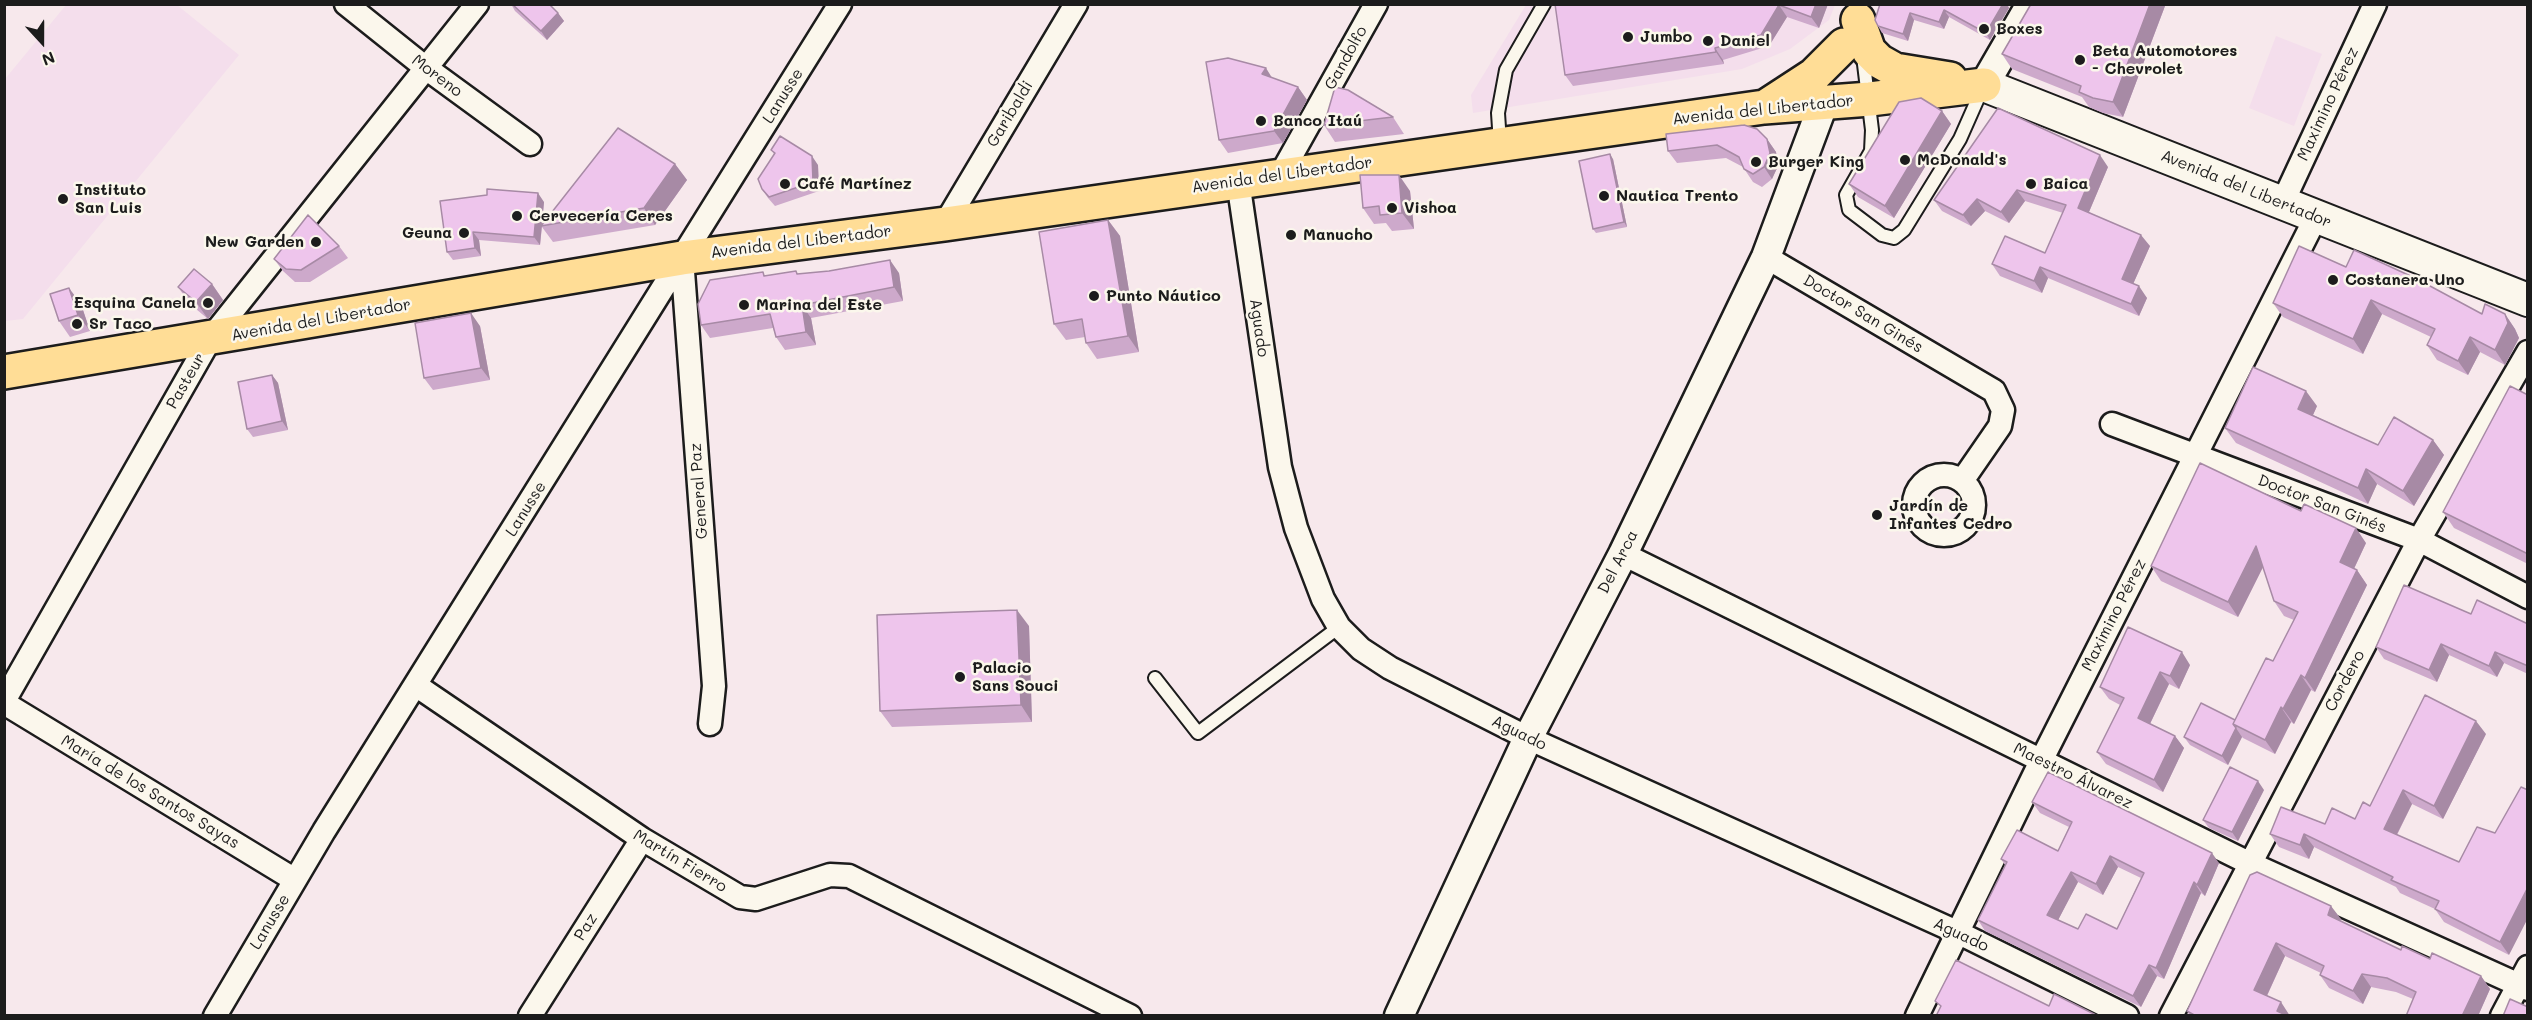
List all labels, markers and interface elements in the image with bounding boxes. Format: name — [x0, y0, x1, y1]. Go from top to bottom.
north arrow — [12, 12, 72, 72]
place label: Boxes — [1996, 19, 2043, 39]
marker: Boxes — [1977, 22, 1991, 36]
street label: Gandolfo — [1321, 23, 1371, 93]
place label: Jumbo — [1640, 27, 1692, 47]
marker: Jumbo — [1621, 30, 1635, 44]
place label: Daniel — [1720, 31, 1770, 51]
marker: Daniel — [1701, 34, 1715, 48]
place label: Beta Automotores - Chevrolet — [2092, 41, 2237, 79]
street label: Maximino Pérez — [2293, 44, 2363, 164]
text: N — [39, 47, 58, 71]
street label: Moreno — [408, 51, 466, 101]
marker: Beta Automotores - Chevrolet — [2073, 53, 2087, 67]
street label: Lanusse — [759, 65, 807, 127]
street label: Garibaldi — [983, 77, 1037, 151]
street label: Avenida del Libertador — [1671, 91, 1855, 129]
place label: Banco Itaú — [1273, 111, 1362, 131]
marker: Banco Itaú — [1254, 114, 1268, 128]
street label: Avenida del Libertador — [2158, 146, 2334, 232]
place label: McDonald's — [1917, 150, 2006, 170]
place label: Burger King — [1768, 152, 1864, 172]
street label: Avenida del Libertador — [1190, 153, 1374, 197]
marker: McDonald's — [1898, 153, 1912, 167]
marker: Burger King — [1749, 155, 1763, 169]
place label: Café Martínez — [797, 174, 912, 194]
place label: Baica — [2043, 174, 2088, 194]
marker: Café Martínez — [778, 177, 792, 191]
marker: Baica — [2024, 177, 2038, 191]
place label: Instituto San Luis — [75, 180, 146, 218]
place label: Nautica Trento — [1616, 186, 1738, 206]
marker: Nautica Trento — [1597, 189, 1611, 203]
marker: Instituto San Luis — [56, 192, 70, 206]
place label: Vishoa — [1404, 198, 1457, 218]
marker: Vishoa — [1385, 201, 1399, 215]
place label: Cervecería Ceres — [529, 206, 673, 226]
marker: Cervecería Ceres — [510, 209, 524, 223]
street label: Avenida del Libertador — [709, 221, 893, 263]
place label: Geuna — [402, 223, 452, 243]
place label: Manucho — [1303, 225, 1373, 245]
marker: Geuna — [457, 226, 471, 240]
marker: Manucho — [1284, 228, 1298, 242]
place label: New Garden — [205, 232, 304, 252]
marker: New Garden — [309, 235, 323, 249]
place label: Costanera Uno — [2345, 270, 2464, 290]
street label: Doctor San Ginés — [1800, 271, 1926, 357]
marker: Costanera Uno — [2326, 273, 2340, 287]
place label: Punto Náutico — [1106, 286, 1221, 306]
marker: Punto Náutico — [1087, 289, 1101, 303]
place label: Esquina Canela — [73, 293, 196, 313]
street label: Avenida del Libertador — [230, 295, 412, 345]
place label: Marina del Este — [756, 295, 882, 315]
marker: Esquina Canela — [201, 296, 215, 310]
marker: Marina del Este — [737, 298, 751, 312]
street label: Aguado — [1245, 298, 1273, 358]
place label: Sr Taco — [89, 314, 152, 334]
marker: Sr Taco — [70, 317, 84, 331]
street label: Pasteur — [162, 350, 210, 412]
street label: General Paz — [686, 442, 712, 540]
street label: Doctor San Ginés — [2255, 471, 2389, 537]
street label: Lanusse — [502, 478, 550, 540]
place label: Jardín de Infantes Cedro — [1889, 496, 2012, 534]
marker: Jardín de Infantes Cedro — [1870, 508, 1884, 522]
street label: Del Arca — [1594, 527, 1642, 597]
street label: Maximino Pérez — [2077, 556, 2151, 674]
street label: Cordero — [2321, 647, 2369, 715]
place label: Palacio Sans Souci — [972, 658, 1059, 696]
marker: Palacio Sans Souci — [953, 670, 967, 684]
street label: Aguado — [1488, 712, 1550, 754]
street label: María de los Santos Sayas — [57, 731, 243, 853]
street label: Maestro Álvarez — [2010, 739, 2136, 813]
street label: Martín Fierro — [630, 825, 730, 897]
street label: Lanusse — [246, 891, 294, 953]
street label: Paz — [570, 910, 602, 944]
street label: Aguado — [1930, 914, 1992, 956]

